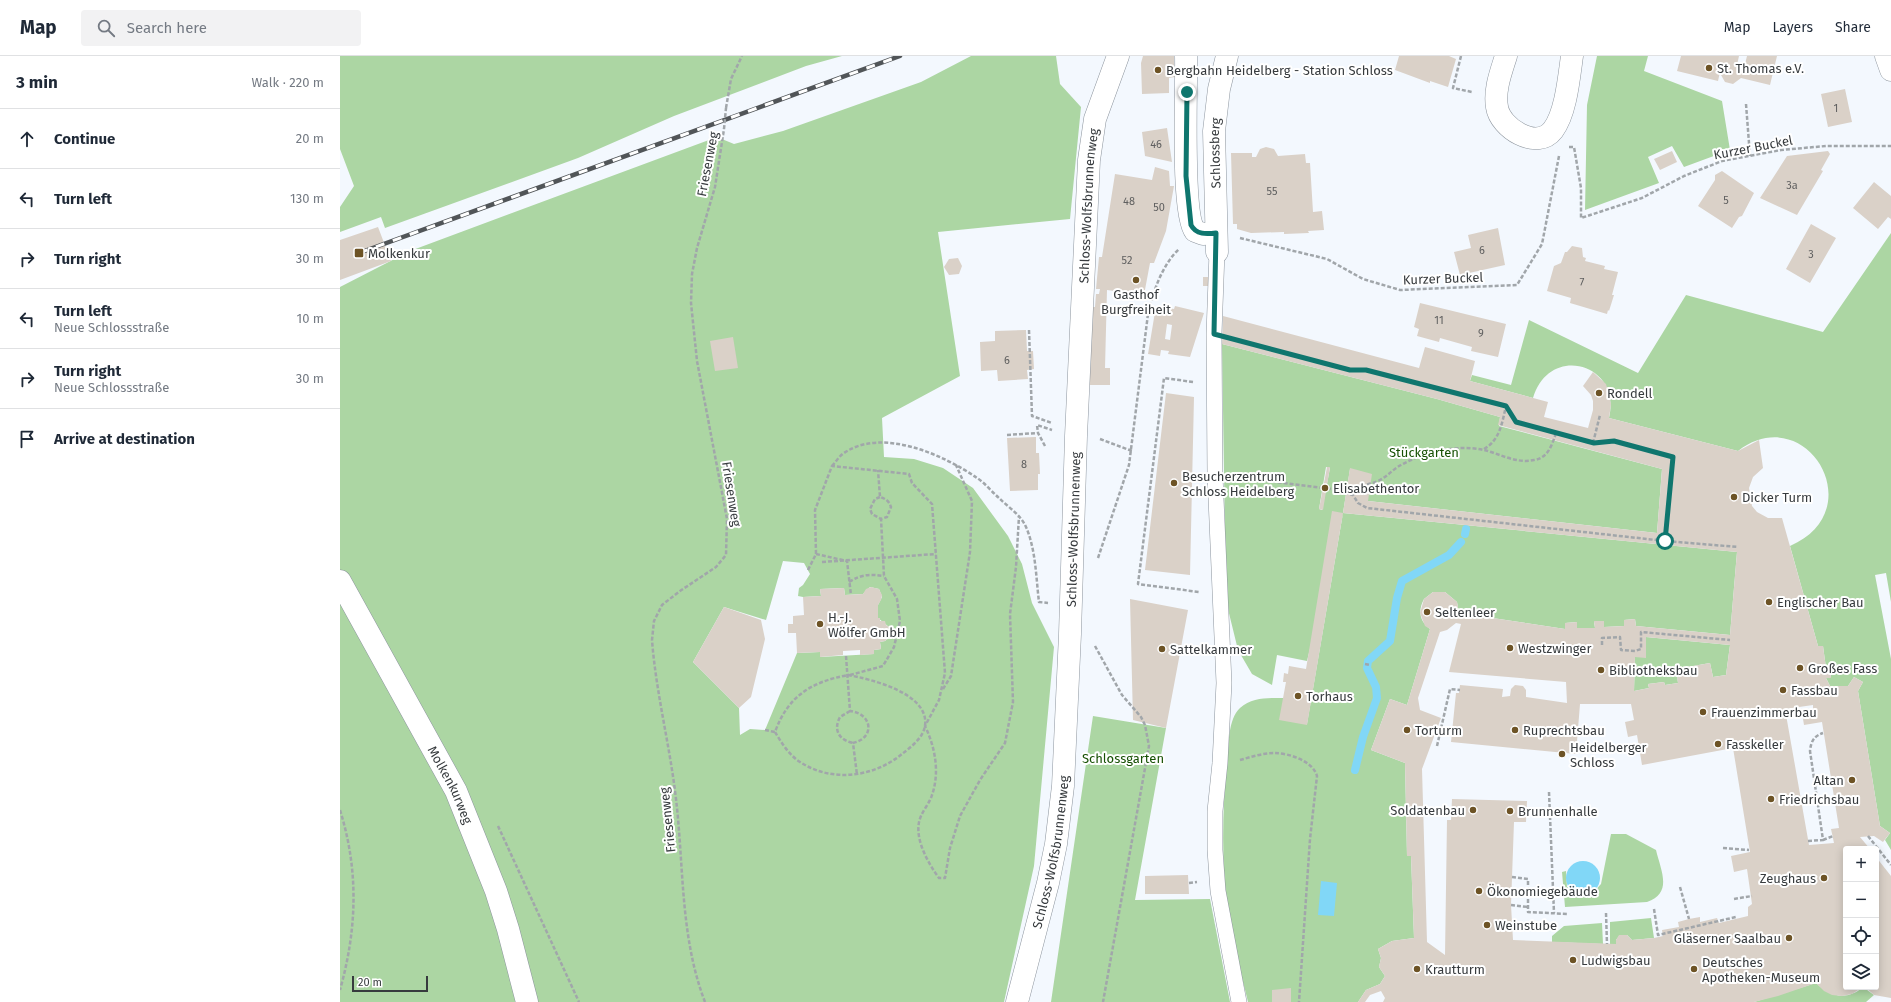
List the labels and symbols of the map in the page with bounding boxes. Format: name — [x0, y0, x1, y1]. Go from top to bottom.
place label: St. Thomas e.V. — [1717, 61, 1804, 76]
place label: Bergbahn Heidelberg - Station Schloss — [1166, 63, 1393, 78]
marker: St. Thomas e.V. — [1704, 63, 1714, 73]
marker: Bergbahn Heidelberg - Station Schloss — [1153, 65, 1163, 75]
route end — [1178, 83, 1196, 101]
house number: 1 — [1834, 102, 1838, 115]
street label: Schlossberg — [1207, 117, 1224, 189]
street label: Schloss-Wolfsbrunnenweg — [1076, 127, 1102, 284]
street label: Friesenweg — [694, 130, 721, 198]
street label: Kurzer Buckel — [1712, 132, 1794, 163]
house number: 46 — [1150, 138, 1162, 151]
house number: 3a — [1786, 179, 1798, 192]
house number: 55 — [1267, 185, 1278, 198]
house number: 5 — [1723, 194, 1729, 207]
house number: 48 — [1123, 195, 1135, 208]
house number: 50 — [1153, 201, 1165, 214]
house number: 6 — [1479, 244, 1485, 257]
place label: Molkenkur — [368, 246, 430, 261]
marker: Molkenkur — [353, 247, 365, 259]
house number: 3 — [1808, 248, 1814, 261]
house number: 52 — [1122, 254, 1132, 267]
street label: Kurzer Buckel — [1403, 270, 1484, 287]
marker: Gasthof Burgfreiheit — [1131, 275, 1141, 285]
house number: 7 — [1580, 276, 1585, 289]
place label: Gasthof Burgfreiheit — [1101, 287, 1171, 317]
house number: 11 — [1434, 314, 1444, 327]
house number: 9 — [1478, 327, 1484, 340]
house number: 6 — [1004, 354, 1010, 367]
place label: Rondell — [1607, 386, 1653, 401]
marker: Rondell — [1594, 388, 1604, 398]
park label: Stückgarten — [1389, 445, 1459, 460]
street label: Schloss-Wolfsbrunnenweg — [1064, 451, 1084, 607]
house number: 8 — [1021, 458, 1027, 471]
street label: Friesenweg — [719, 460, 744, 528]
place label: Besucherzentrum Schloss Heidelberg — [1182, 469, 1295, 499]
marker: Besucherzentrum Schloss Heidelberg — [1169, 478, 1179, 488]
place label: Elisabethentor — [1333, 481, 1419, 496]
marker: Elisabethentor — [1320, 483, 1330, 493]
place label: Dicker Turm — [1742, 490, 1812, 505]
marker: Dicker Turm — [1729, 492, 1739, 502]
route start — [1656, 532, 1674, 550]
place label: Englischer Bau — [1777, 595, 1864, 610]
marker: Englischer Bau — [1764, 597, 1774, 607]
place label: Seltenleer — [1435, 605, 1495, 620]
marker: Seltenleer — [1422, 607, 1432, 617]
place label: H.-J. Wölfer GmbH — [828, 610, 906, 640]
marker: H.-J. Wölfer GmbH — [815, 619, 825, 629]
place label: Westzwinger — [1518, 641, 1591, 656]
place label: Sattelkammer — [1170, 642, 1252, 657]
marker: Westzwinger — [1505, 643, 1515, 653]
marker: Sattelkammer — [1157, 644, 1167, 654]
place label: Großes Fass — [1808, 661, 1877, 676]
place label: Bibliotheksbau — [1609, 663, 1698, 678]
marker: Großes Fass — [1795, 663, 1805, 673]
marker: Bibliotheksbau — [1596, 665, 1606, 675]
place label: Fassbau — [1791, 683, 1838, 698]
marker: Fassbau — [1778, 685, 1788, 695]
place label: Torhaus — [1306, 689, 1353, 704]
marker: Torhaus — [1293, 691, 1303, 701]
place label: Frauenzimmerbau — [1711, 705, 1817, 720]
marker: Frauenzimmerbau — [1698, 707, 1708, 717]
place label: Torturm — [1415, 723, 1462, 738]
place label: Ruprechtsbau — [1523, 723, 1605, 738]
marker: Torturm — [1402, 725, 1412, 735]
marker: Ruprechtsbau — [1510, 725, 1520, 735]
place label: Fasskeller — [1726, 737, 1784, 752]
marker: Fasskeller — [1713, 739, 1723, 749]
place label: Heidelberger Schloss — [1570, 740, 1647, 770]
street label: Molkenkurweg — [425, 743, 475, 826]
marker: Heidelberger Schloss — [1557, 749, 1567, 759]
park label: Schlossgarten — [1082, 751, 1164, 766]
place label: Altan — [1813, 773, 1844, 788]
street label: Schloss-Wolfsbrunnenweg — [1029, 775, 1071, 930]
marker: Altan — [1847, 775, 1857, 785]
street label: Friesenweg — [657, 786, 678, 853]
place label: Friedrichsbau — [1779, 792, 1859, 807]
marker: Friedrichsbau — [1766, 794, 1776, 804]
place label: Soldatenbau — [1390, 803, 1465, 818]
place label: Brunnenhalle — [1518, 804, 1598, 819]
marker: Soldatenbau — [1468, 805, 1478, 815]
marker: Brunnenhalle — [1505, 806, 1515, 816]
place label: Zeughaus — [1760, 871, 1816, 886]
marker: Zeughaus — [1819, 873, 1829, 883]
place label: Ökonomiegebäude — [1487, 883, 1598, 899]
marker: Ökonomiegebäude — [1474, 886, 1484, 896]
place label: Weinstube — [1495, 918, 1557, 933]
marker: Weinstube — [1482, 920, 1492, 930]
place label: Gläserner Saalbau — [1674, 931, 1781, 946]
marker: Gläserner Saalbau — [1784, 933, 1794, 943]
place label: Ludwigsbau — [1581, 953, 1651, 968]
marker: Ludwigsbau — [1568, 955, 1578, 965]
place label: Deutsches Apotheken-Museum — [1702, 955, 1820, 985]
place label: Krautturm — [1425, 962, 1485, 977]
marker: Krautturm — [1412, 964, 1422, 974]
marker: Deutsches Apotheken-Museum — [1689, 964, 1699, 974]
scale bar — [352, 974, 428, 993]

